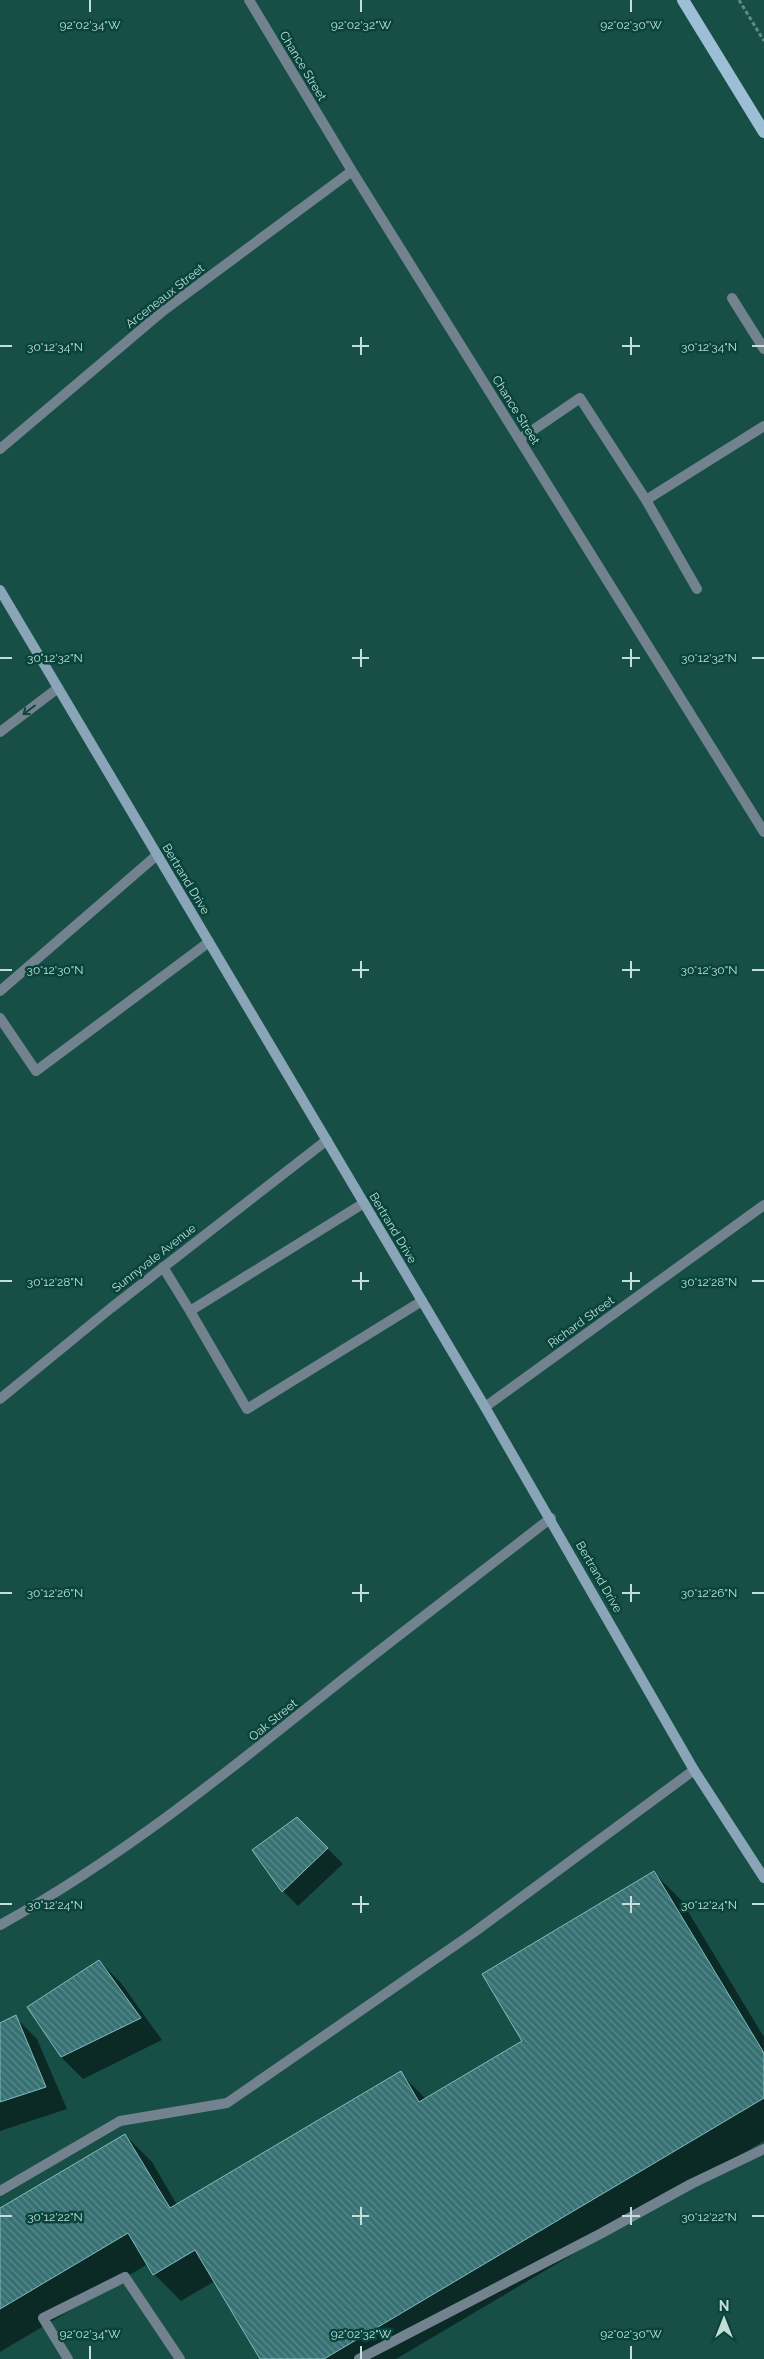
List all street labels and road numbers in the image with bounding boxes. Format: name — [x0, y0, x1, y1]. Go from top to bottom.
street label: Chance Street — [277, 29, 329, 103]
street label: Arceneaux Street — [123, 261, 207, 331]
street label: Chance Street — [489, 373, 543, 447]
street label: Bertrand Drive — [159, 841, 213, 917]
street label: Bertrand Drive — [366, 1190, 420, 1266]
street label: Sunnyvale Avenue — [109, 1221, 199, 1295]
street label: Richard Street — [545, 1293, 617, 1351]
street label: Bertrand Drive — [573, 1539, 625, 1615]
street label: Oak Street — [246, 1696, 300, 1744]

